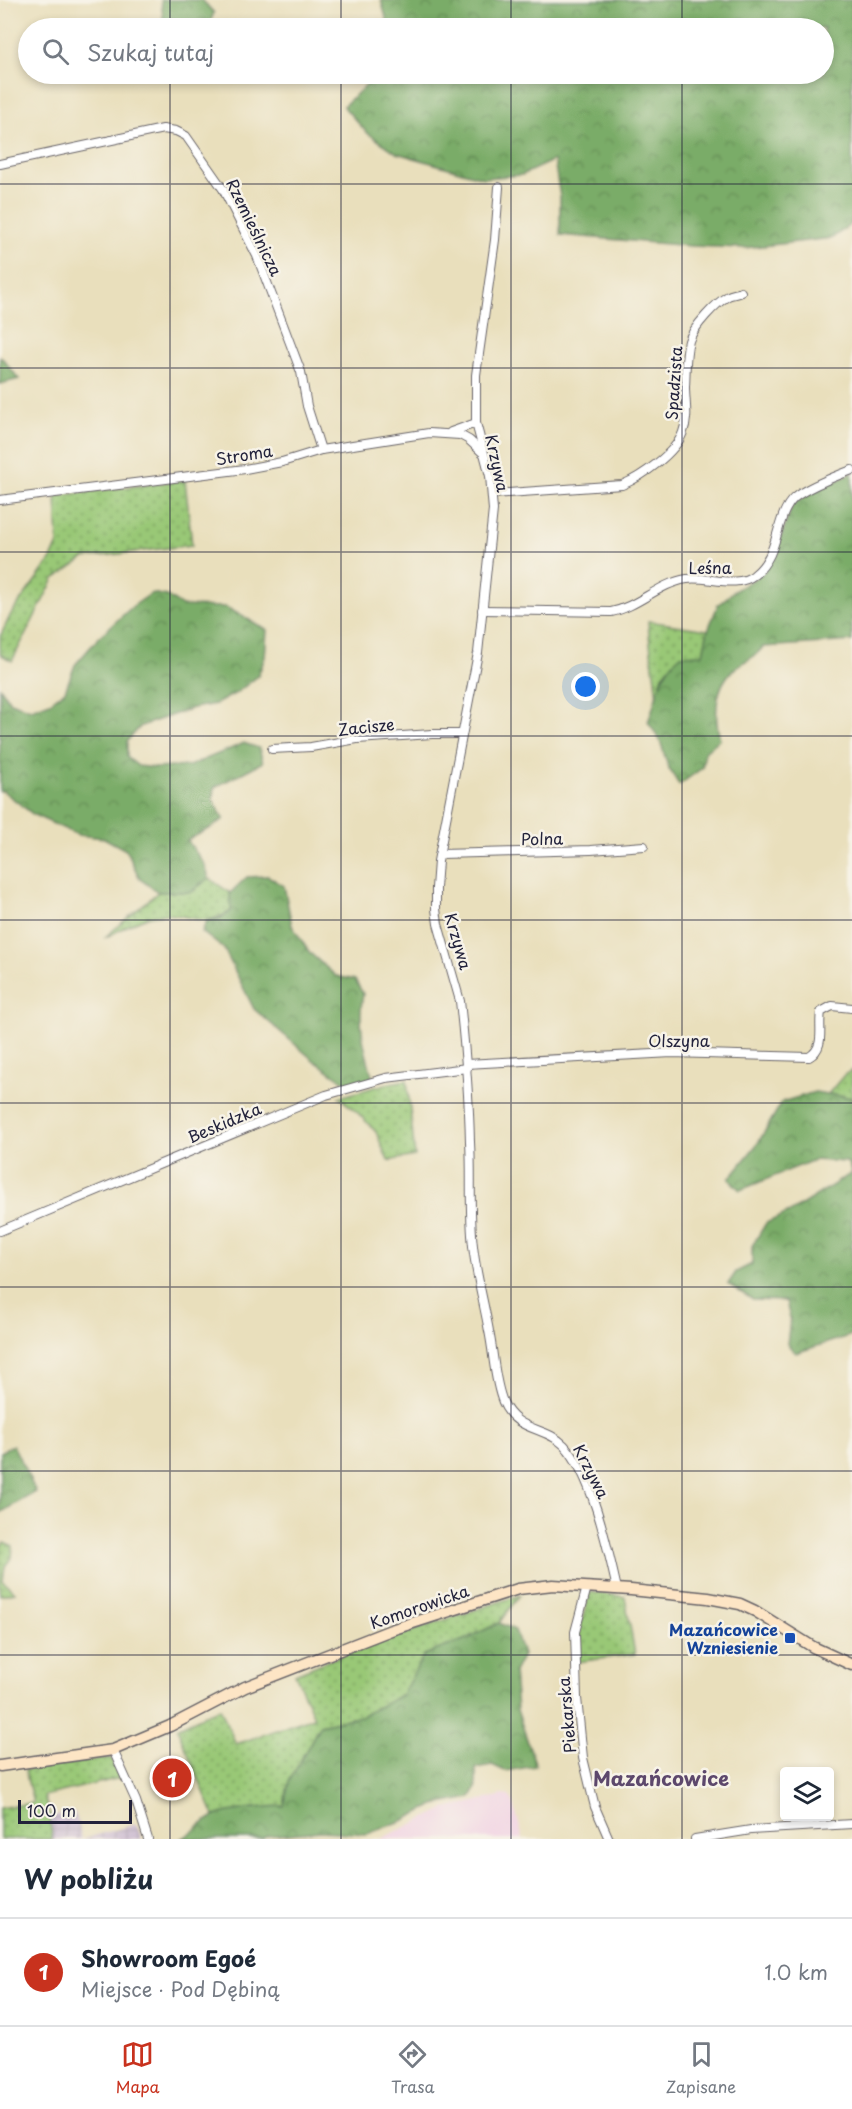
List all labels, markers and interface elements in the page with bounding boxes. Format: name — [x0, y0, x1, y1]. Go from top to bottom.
search box — [18, 18, 834, 84]
icon: search — [39, 35, 72, 68]
text: Szukaj tutaj — [87, 35, 214, 68]
street label: Rzemieślnicza — [221, 174, 289, 280]
street label: Spadzista — [658, 345, 688, 421]
street label: Krzywa — [480, 432, 516, 494]
street label: Stroma — [214, 438, 274, 470]
street label: Leśna — [688, 555, 732, 579]
your location — [571, 672, 600, 701]
street label: Zacisze — [336, 711, 396, 741]
street label: Polna — [521, 826, 563, 850]
street label: Krzywa — [439, 910, 479, 972]
street label: Olszyna — [648, 1028, 710, 1052]
street label: Beskidzka — [183, 1096, 265, 1148]
street label: Krzywa — [568, 1440, 616, 1502]
street label: Komorowicka — [366, 1578, 472, 1634]
place label: Mazańcowice Wzniesienie — [669, 1617, 778, 1659]
marker: Mazańcowice Wzniesienie — [783, 1631, 797, 1645]
street label: Piekarska — [551, 1676, 581, 1754]
pin: 1 — [152, 1756, 192, 1800]
district label: Mazańcowice — [593, 1763, 729, 1793]
map controls — [780, 1767, 834, 1821]
button: layers — [780, 1767, 834, 1821]
scale bar — [18, 1797, 132, 1824]
text: 100 m — [27, 1798, 76, 1822]
text: W pobliżu — [24, 1859, 153, 1898]
text: Showroom Egoé — [81, 1941, 256, 1974]
text: 1 — [39, 1957, 48, 1987]
text: 1.0 km — [764, 1957, 828, 1987]
text: Miejsce · Pod Dębiną — [81, 1974, 280, 2004]
tab: Mapa — [116, 2038, 160, 2098]
tab: Trasa — [391, 2038, 435, 2098]
tab: Zapisane — [666, 2038, 736, 2098]

